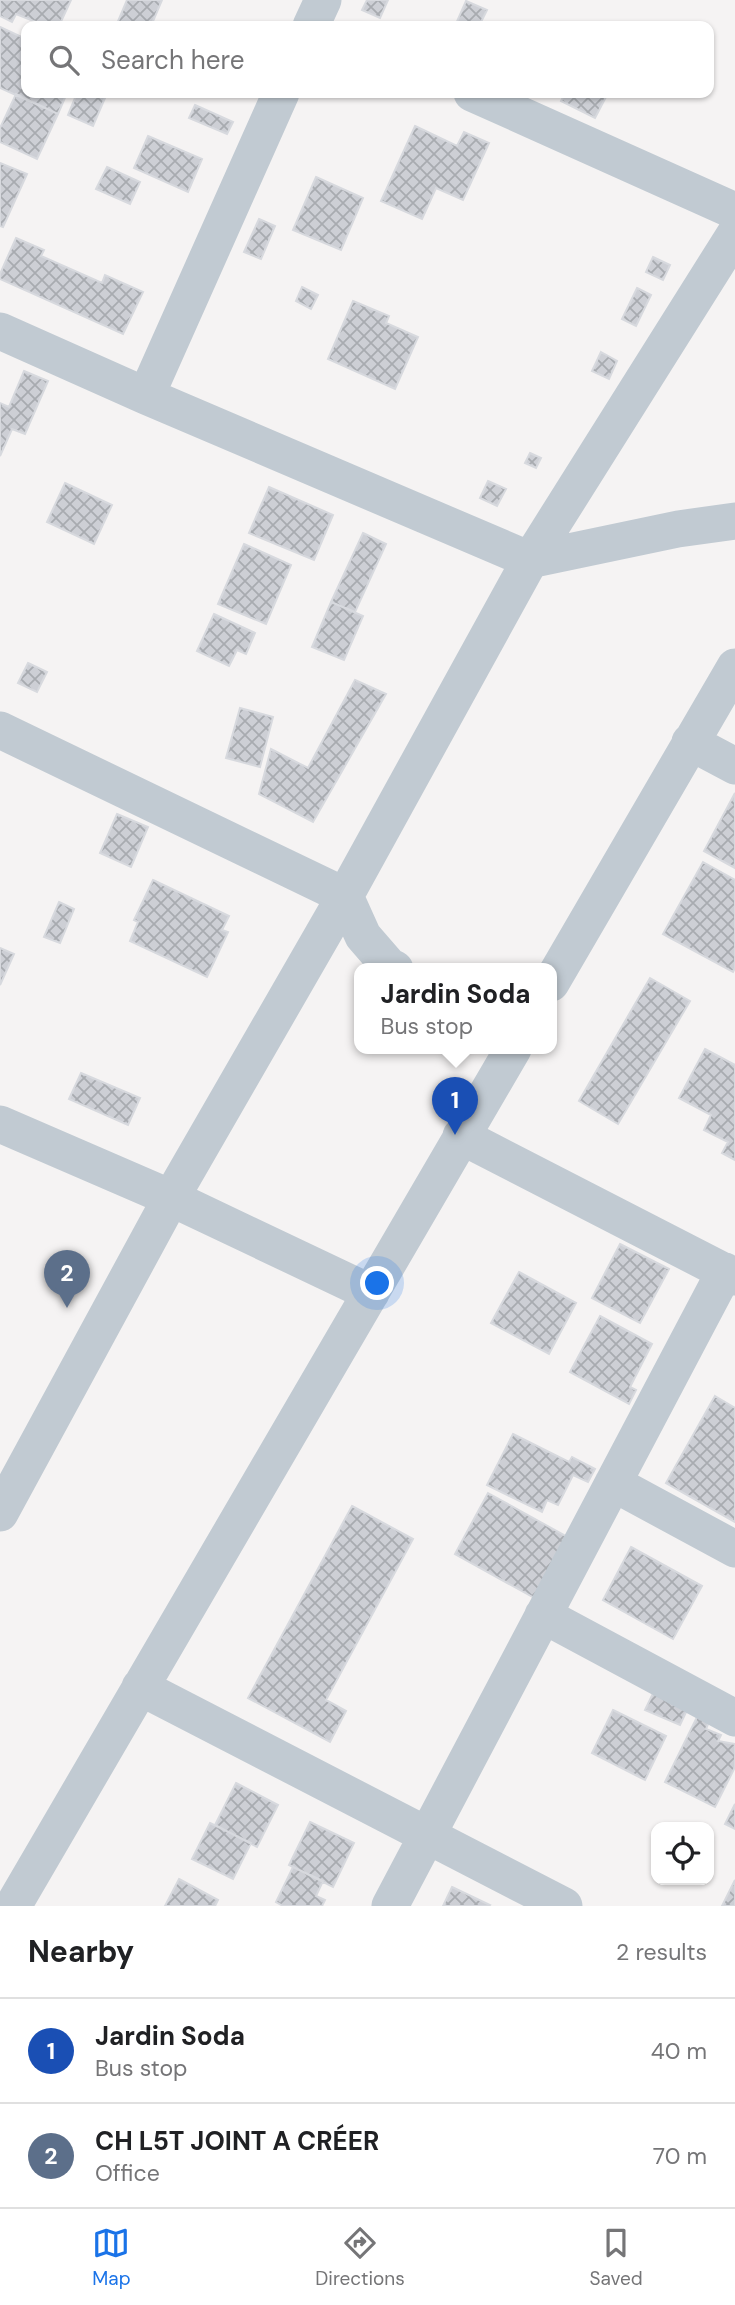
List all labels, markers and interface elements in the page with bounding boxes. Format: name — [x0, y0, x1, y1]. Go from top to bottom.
search box — [21, 21, 714, 98]
icon: search — [45, 41, 83, 79]
text: Search here — [101, 43, 244, 77]
popup — [354, 963, 557, 1054]
text: Jardin Soda — [381, 977, 530, 1011]
text: Bus stop — [381, 1011, 473, 1041]
pin: 1 — [432, 1077, 478, 1135]
pin: 2 — [44, 1250, 90, 1308]
your location — [360, 1266, 394, 1300]
map controls — [651, 1822, 714, 1885]
button: locate — [651, 1822, 714, 1885]
text: Nearby — [28, 1932, 134, 1971]
text: 2 results — [616, 1937, 707, 1967]
text: Jardin Soda — [95, 2019, 245, 2053]
text: 1 — [47, 2036, 55, 2066]
text: 40 m — [651, 2036, 707, 2066]
text: Bus stop — [95, 2053, 187, 2083]
text: CH L5T JOINT A CRÉER — [95, 2124, 379, 2158]
text: 2 — [44, 2141, 58, 2171]
text: 70 m — [653, 2141, 707, 2171]
text: Office — [95, 2158, 160, 2188]
tab: Map — [92, 2224, 131, 2291]
tab: Directions — [315, 2224, 405, 2291]
tab: Saved — [589, 2224, 643, 2291]

